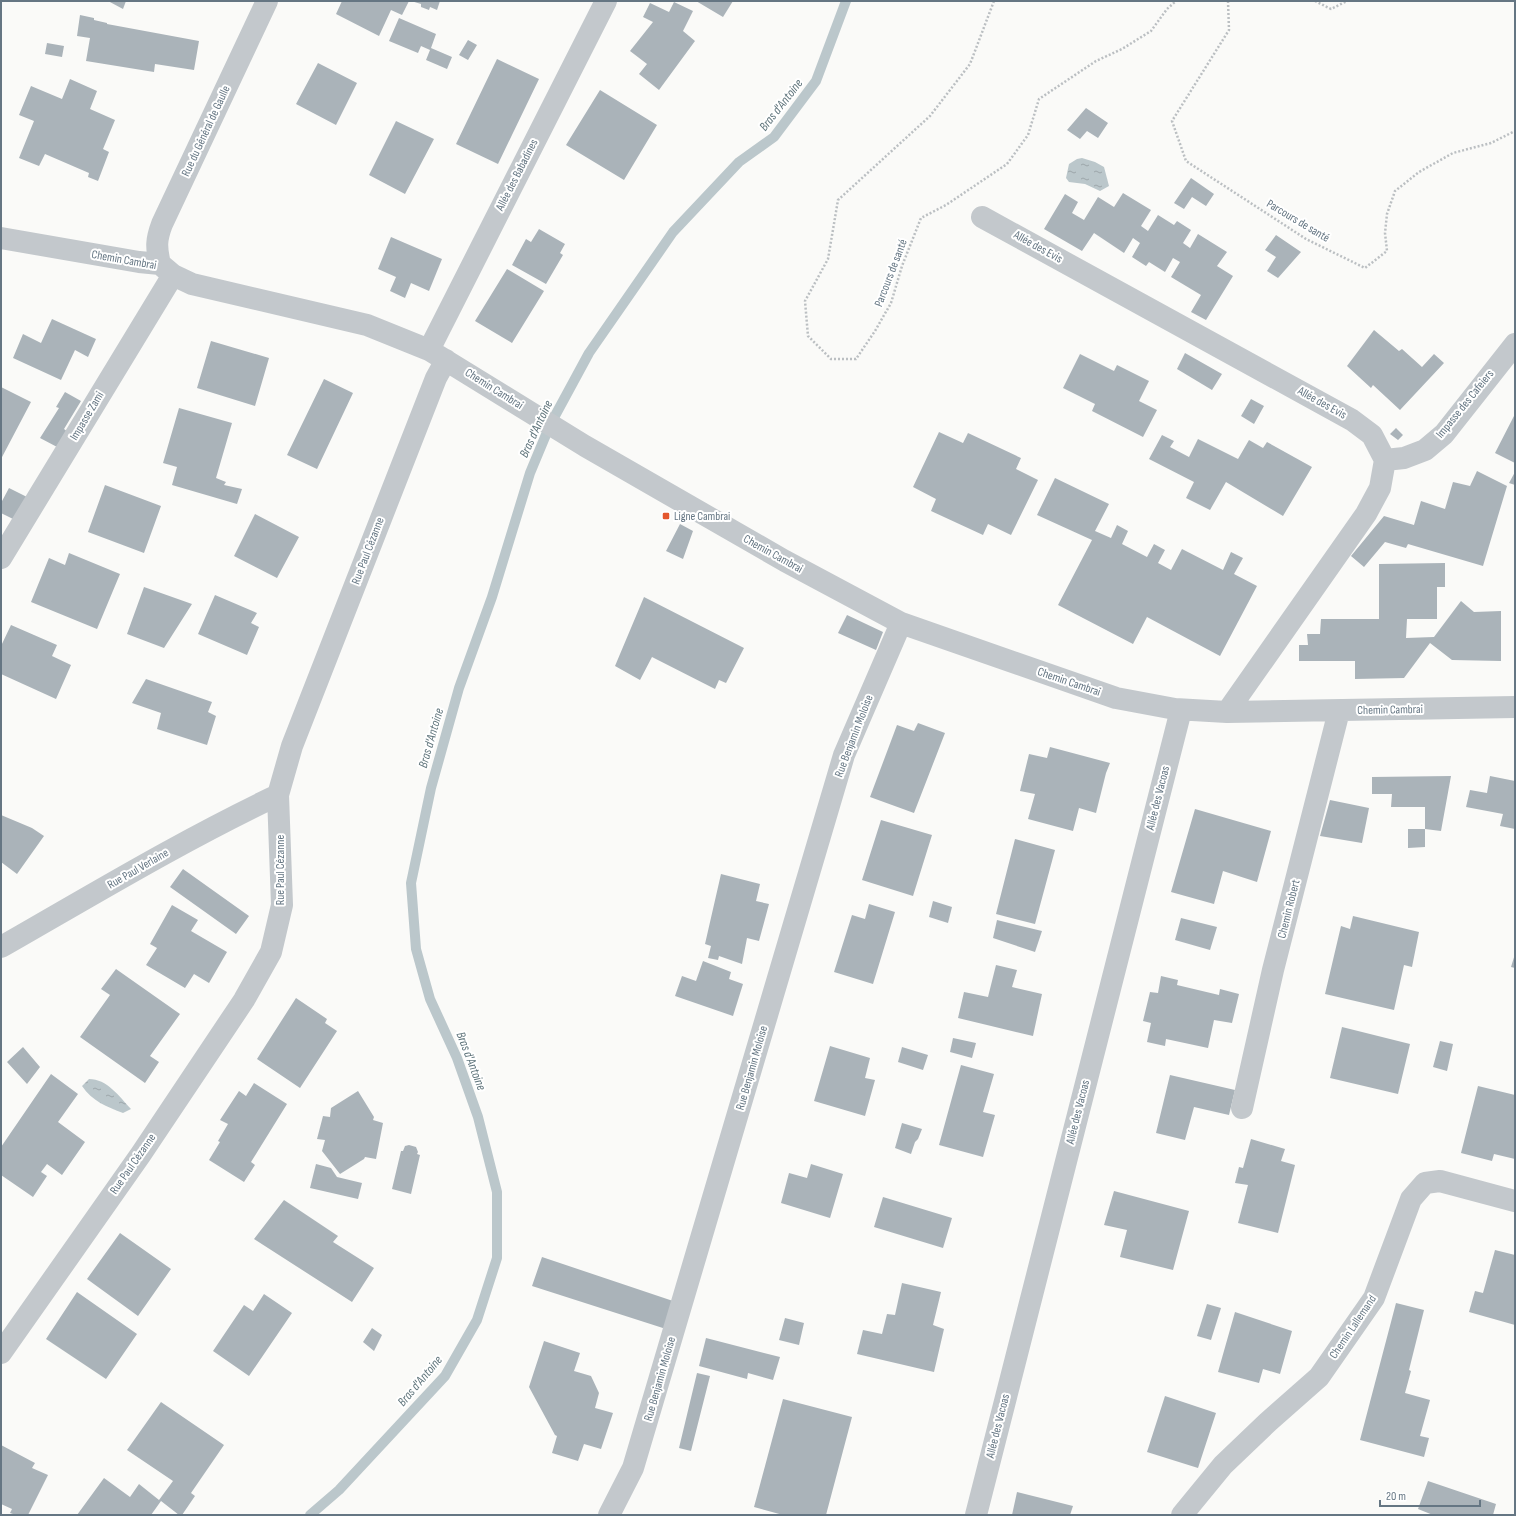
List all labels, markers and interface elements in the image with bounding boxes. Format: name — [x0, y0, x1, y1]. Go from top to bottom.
water label: Bras d'Antoine — [756, 76, 806, 134]
street label: Rue du Général de Gaulle — [178, 83, 234, 179]
street label: Allée des Babadines — [492, 137, 541, 214]
street label: Parcours de santé — [1264, 196, 1333, 246]
street label: Allée des Evis — [1010, 227, 1065, 267]
street label: Parcours de santé — [871, 237, 911, 309]
street label: Chemin Cambrai — [90, 247, 158, 273]
street label: Chemin Cambrai — [462, 365, 526, 413]
street label: Impasse des Cafeiers — [1433, 367, 1497, 441]
street label: Allée des Evis — [1294, 383, 1349, 423]
street label: Impasse Zami — [67, 389, 107, 443]
water label: Bras d'Antoine — [516, 398, 556, 460]
place label: Ligne Cambrai — [674, 509, 730, 524]
marker: Ligne Cambrai — [661, 511, 671, 521]
street label: Rue Paul Cézanne — [348, 515, 388, 587]
street label: Chemin Cambrai — [741, 531, 805, 577]
street label: Chemin Cambrai — [1035, 664, 1103, 700]
street label: Rue Benjamin Moloise — [831, 693, 877, 779]
street label: Chemin Cambrai — [1357, 702, 1423, 718]
water label: Bras d'Antoine — [415, 706, 447, 770]
street label: Allée des Vacoas — [1143, 764, 1173, 833]
street label: Rue Paul Cézanne — [273, 835, 288, 905]
street label: Rue Paul Verlaine — [105, 845, 171, 893]
street label: Chemin Robert — [1274, 878, 1304, 940]
street label: Rue Benjamin Moloise — [733, 1024, 771, 1112]
water label: Bras d'Antoine — [453, 1029, 489, 1093]
street label: Allée des Vacoas — [1063, 1078, 1093, 1147]
street label: Rue Paul Cézanne — [107, 1131, 159, 1197]
street label: Chemin Lallemand — [1326, 1292, 1380, 1362]
street label: Rue Benjamin Moloise — [641, 1335, 679, 1423]
water label: Bras d'Antoine — [394, 1352, 446, 1410]
street label: Allée des Vacoas — [983, 1392, 1013, 1461]
scale bar — [1380, 1482, 1480, 1508]
text: 20 m — [1386, 1489, 1406, 1504]

